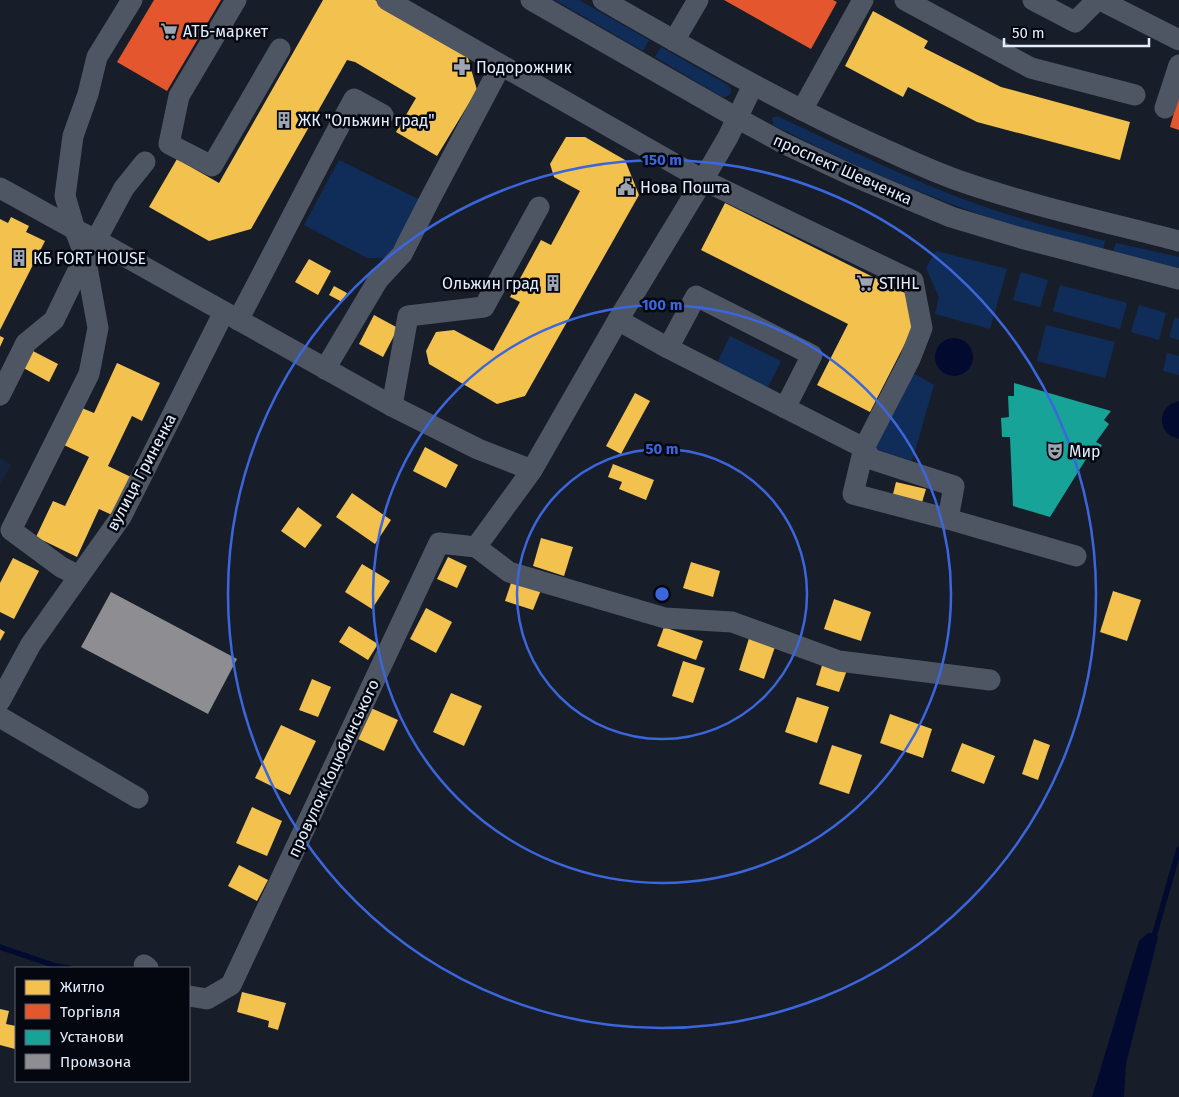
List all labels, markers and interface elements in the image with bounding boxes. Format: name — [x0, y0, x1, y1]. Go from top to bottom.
scale bar — [1004, 15, 1149, 47]
supermarket icon: АТБ-маркет — [159, 21, 179, 41]
place label: АТБ-маркет — [183, 22, 269, 41]
text: 50 m — [1012, 24, 1045, 42]
pharmacy icon: Подорожник — [452, 57, 472, 77]
place label: Подорожник — [476, 58, 573, 77]
building icon: ЖК "Ольжин град" — [274, 110, 294, 130]
place label: ЖК "Ольжин град" — [298, 111, 435, 130]
street label: проспект Шевченка — [770, 130, 915, 209]
text: 150 m — [642, 151, 682, 169]
public building icon: Нова Пошта — [616, 177, 636, 197]
place label: Нова Пошта — [640, 178, 730, 197]
building icon: КБ FORT HOUSE — [9, 248, 29, 268]
place label: КБ FORT HOUSE — [33, 249, 146, 268]
building icon: Ольжин град — [543, 273, 563, 293]
supermarket icon: STIHL — [855, 273, 875, 293]
place label: Ольжин град — [442, 274, 539, 293]
place label: STIHL — [879, 274, 919, 293]
text: 100 m — [642, 296, 682, 314]
street label: вулиця Гриненка — [103, 411, 180, 534]
text: 50 m — [645, 440, 679, 458]
theatre icon: Мир — [1045, 441, 1065, 461]
place label: Мир — [1069, 442, 1101, 461]
centre of rings — [653, 585, 671, 603]
street label: провулок Коцюбинського — [284, 676, 383, 860]
legend — [15, 967, 190, 1082]
text: Житло — [60, 978, 105, 996]
text: Торгівля — [60, 1003, 120, 1021]
text: Установи — [60, 1028, 124, 1046]
text: Промзона — [60, 1053, 131, 1071]

